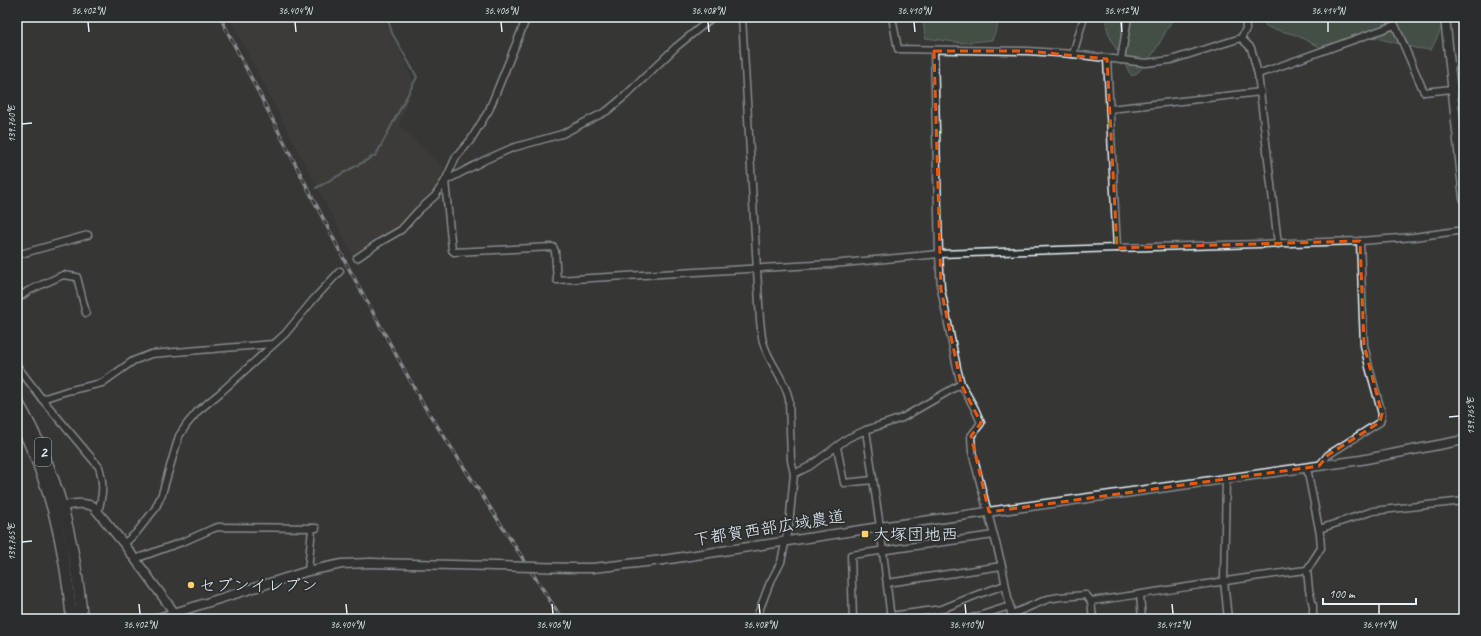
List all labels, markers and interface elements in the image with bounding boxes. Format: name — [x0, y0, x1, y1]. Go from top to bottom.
text: 36.402°N — [71, 4, 107, 17]
text: 36.404°N — [278, 4, 314, 17]
text: 36.406°N — [484, 4, 520, 17]
text: 36.408°N — [691, 4, 727, 17]
text: 36.410°N — [897, 4, 933, 17]
text: 36.412°N — [1104, 4, 1140, 17]
text: 36.414°N — [1311, 4, 1347, 17]
text: 139.760°E — [5, 104, 18, 143]
text: 139.765°E — [1464, 396, 1477, 435]
road number: 2 — [35, 438, 51, 466]
street label: 下都賀西部広域農道 — [692, 506, 846, 550]
text: 139.765°E — [5, 522, 18, 561]
place label: 大塚団地西 — [873, 524, 958, 545]
marker: 大塚団地西 — [860, 529, 870, 539]
place label: セブンイレブン — [199, 575, 318, 596]
marker: セブンイレブン — [186, 580, 196, 590]
scale bar — [1323, 580, 1416, 606]
text: 100 m — [1329, 586, 1356, 602]
text: 36.402°N — [123, 618, 159, 631]
text: 36.404°N — [330, 618, 366, 631]
text: 36.406°N — [536, 618, 572, 631]
text: 36.408°N — [743, 618, 779, 631]
text: 36.410°N — [949, 618, 985, 631]
text: 36.412°N — [1156, 618, 1192, 631]
text: 36.414°N — [1362, 618, 1398, 631]

